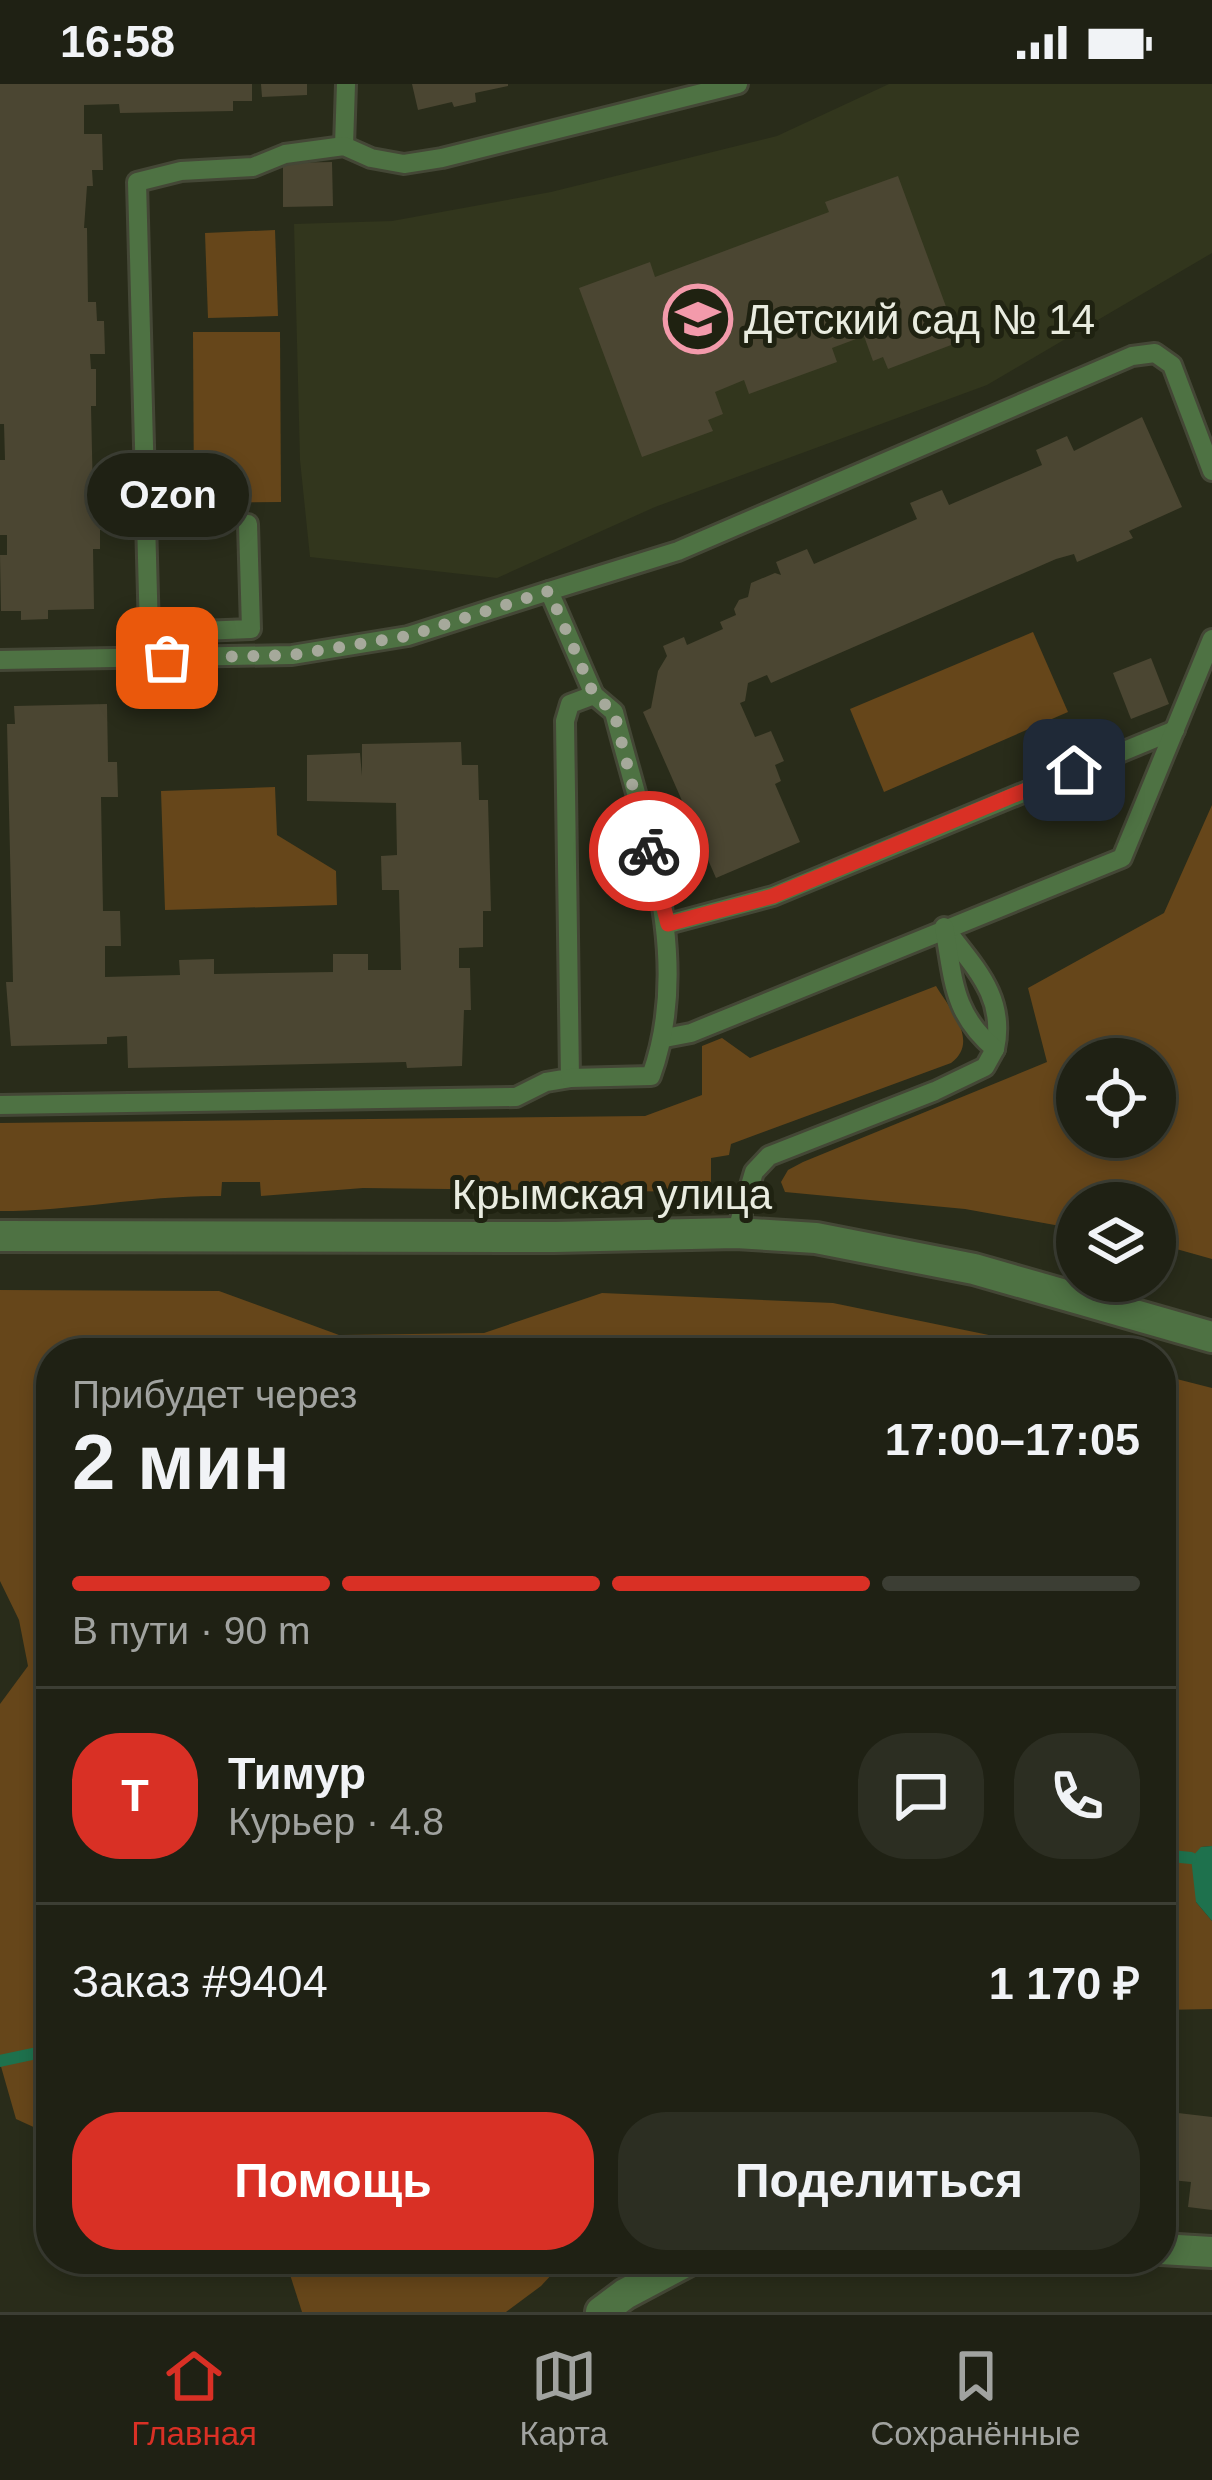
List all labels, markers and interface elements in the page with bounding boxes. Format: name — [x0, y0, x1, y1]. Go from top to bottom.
text: 16:58 — [60, 16, 175, 67]
school or university icon: Детский сад № 14 — [663, 284, 733, 354]
place label: Детский сад № 14 — [744, 296, 1095, 343]
callout: Ozon — [86, 454, 248, 538]
text: Ozon — [119, 473, 217, 516]
pin — [116, 607, 218, 709]
icon: bag — [134, 625, 200, 691]
pin — [1023, 719, 1125, 821]
icon: home — [1041, 737, 1107, 803]
courier — [589, 791, 709, 911]
icon: bike — [616, 818, 682, 884]
map controls — [1056, 1038, 1176, 1302]
button: locate — [1056, 1038, 1176, 1158]
street label: Крымская улица — [452, 1171, 773, 1218]
button: layers — [1056, 1182, 1176, 1302]
text: Прибудет через — [72, 1373, 357, 1416]
text: 17:00–17:05 — [885, 1414, 1140, 1465]
text: 2 мин — [72, 1418, 290, 1506]
text: В пути · 90 m — [72, 1609, 310, 1652]
button: chat — [858, 1733, 984, 1859]
button: phone — [1014, 1733, 1140, 1859]
text: Тимур — [228, 1748, 366, 1799]
text: Т — [121, 1770, 149, 1821]
text: Курьер · 4.8 — [228, 1800, 444, 1843]
text: Заказ #9404 — [72, 1956, 328, 2007]
text: 1 170 ₽ — [989, 1958, 1140, 2009]
button: Помощь — [72, 2112, 594, 2250]
button: Поделиться — [618, 2112, 1140, 2250]
tab: Главная — [131, 2343, 257, 2453]
tab: Карта — [520, 2343, 608, 2453]
tab: Сохранённые — [871, 2343, 1081, 2453]

